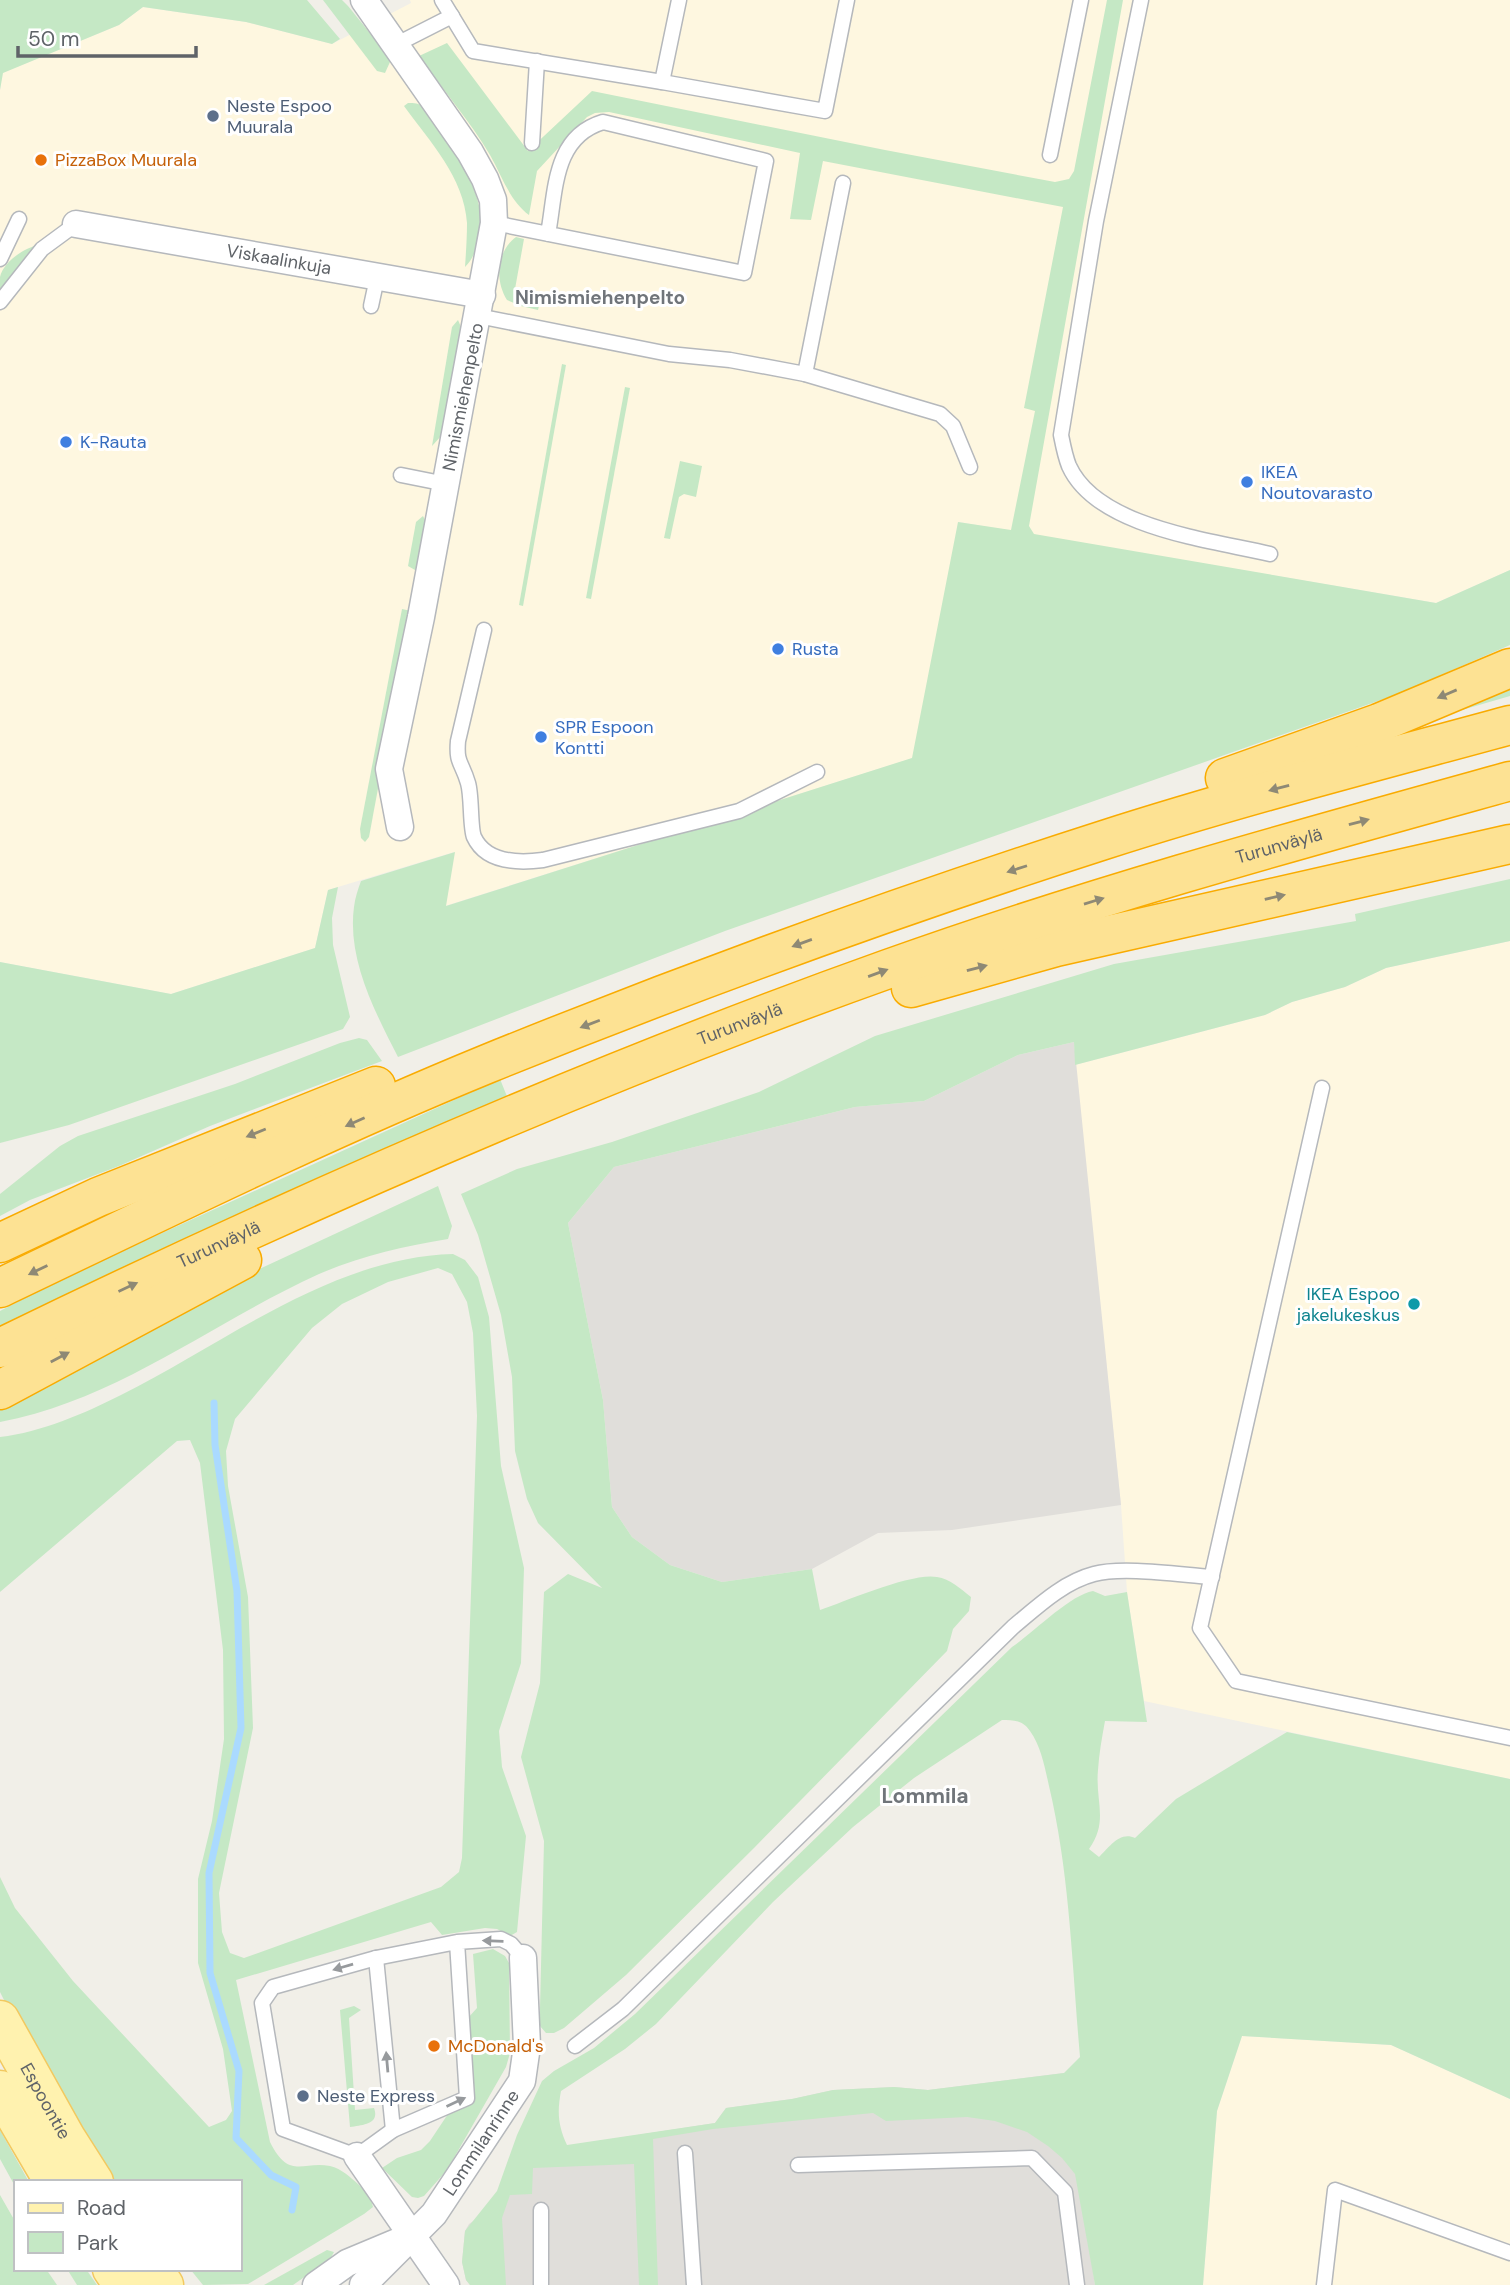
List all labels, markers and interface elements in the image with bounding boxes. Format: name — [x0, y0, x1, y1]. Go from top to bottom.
scale bar — [18, 14, 196, 58]
text: 50 m — [28, 25, 79, 53]
place label: Neste Espoo Muurala — [227, 94, 332, 139]
marker: Neste Espoo Muurala — [205, 108, 221, 124]
place label: PizzaBox Muurala — [55, 148, 197, 172]
marker: PizzaBox Muurala — [33, 152, 49, 168]
street label: Viskaalinkuja — [225, 239, 333, 280]
district label: Nimismiehenpelto — [515, 285, 685, 310]
street label: Nimismiehenpelto — [437, 321, 489, 473]
place label: K-Rauta — [80, 430, 147, 454]
marker: K-Rauta — [58, 434, 74, 450]
place label: IKEA Noutovarasto — [1261, 460, 1373, 505]
marker: IKEA Noutovarasto — [1239, 474, 1255, 490]
place label: Rusta — [792, 637, 839, 661]
marker: Rusta — [770, 641, 786, 657]
one-way arrow — [1437, 689, 1458, 700]
place label: SPR Espoon Kontti — [555, 715, 654, 760]
marker: SPR Espoon Kontti — [533, 729, 549, 745]
one-way arrow — [1268, 783, 1290, 794]
one-way arrow — [1348, 816, 1370, 827]
street label: Turunväylä — [1233, 822, 1325, 869]
one-way arrow — [1007, 864, 1028, 875]
one-way arrow — [1264, 891, 1286, 902]
one-way arrow — [1083, 895, 1104, 906]
one-way arrow — [792, 938, 813, 949]
one-way arrow — [967, 962, 989, 973]
one-way arrow — [867, 967, 888, 978]
street label: Turunväylä — [694, 997, 786, 1051]
one-way arrow — [579, 1018, 600, 1029]
one-way arrow — [345, 1116, 365, 1128]
one-way arrow — [246, 1128, 267, 1139]
street label: Turunväylä — [173, 1215, 264, 1274]
one-way arrow — [28, 1264, 48, 1275]
one-way arrow — [118, 1281, 138, 1293]
place label: IKEA Espoo jakelukeskus — [1296, 1282, 1400, 1327]
marker: IKEA Espoo jakelukeskus — [1406, 1296, 1422, 1312]
one-way arrow — [50, 1352, 70, 1363]
district label: Lommila — [881, 1782, 969, 1810]
one-way arrow — [482, 1935, 504, 1946]
one-way arrow — [332, 1962, 354, 1973]
place label: McDonald's — [448, 2034, 544, 2058]
marker: McDonald's — [426, 2038, 442, 2054]
one-way arrow — [381, 2050, 392, 2072]
street label: Espoontie — [14, 2059, 76, 2144]
place label: Neste Express — [317, 2084, 435, 2108]
street label: Lommilanrinne — [437, 2085, 525, 2200]
marker: Neste Express — [295, 2088, 311, 2104]
one-way arrow — [446, 2096, 466, 2108]
legend — [14, 2180, 242, 2271]
text: Road — [77, 2194, 126, 2222]
text: Park — [77, 2229, 119, 2257]

